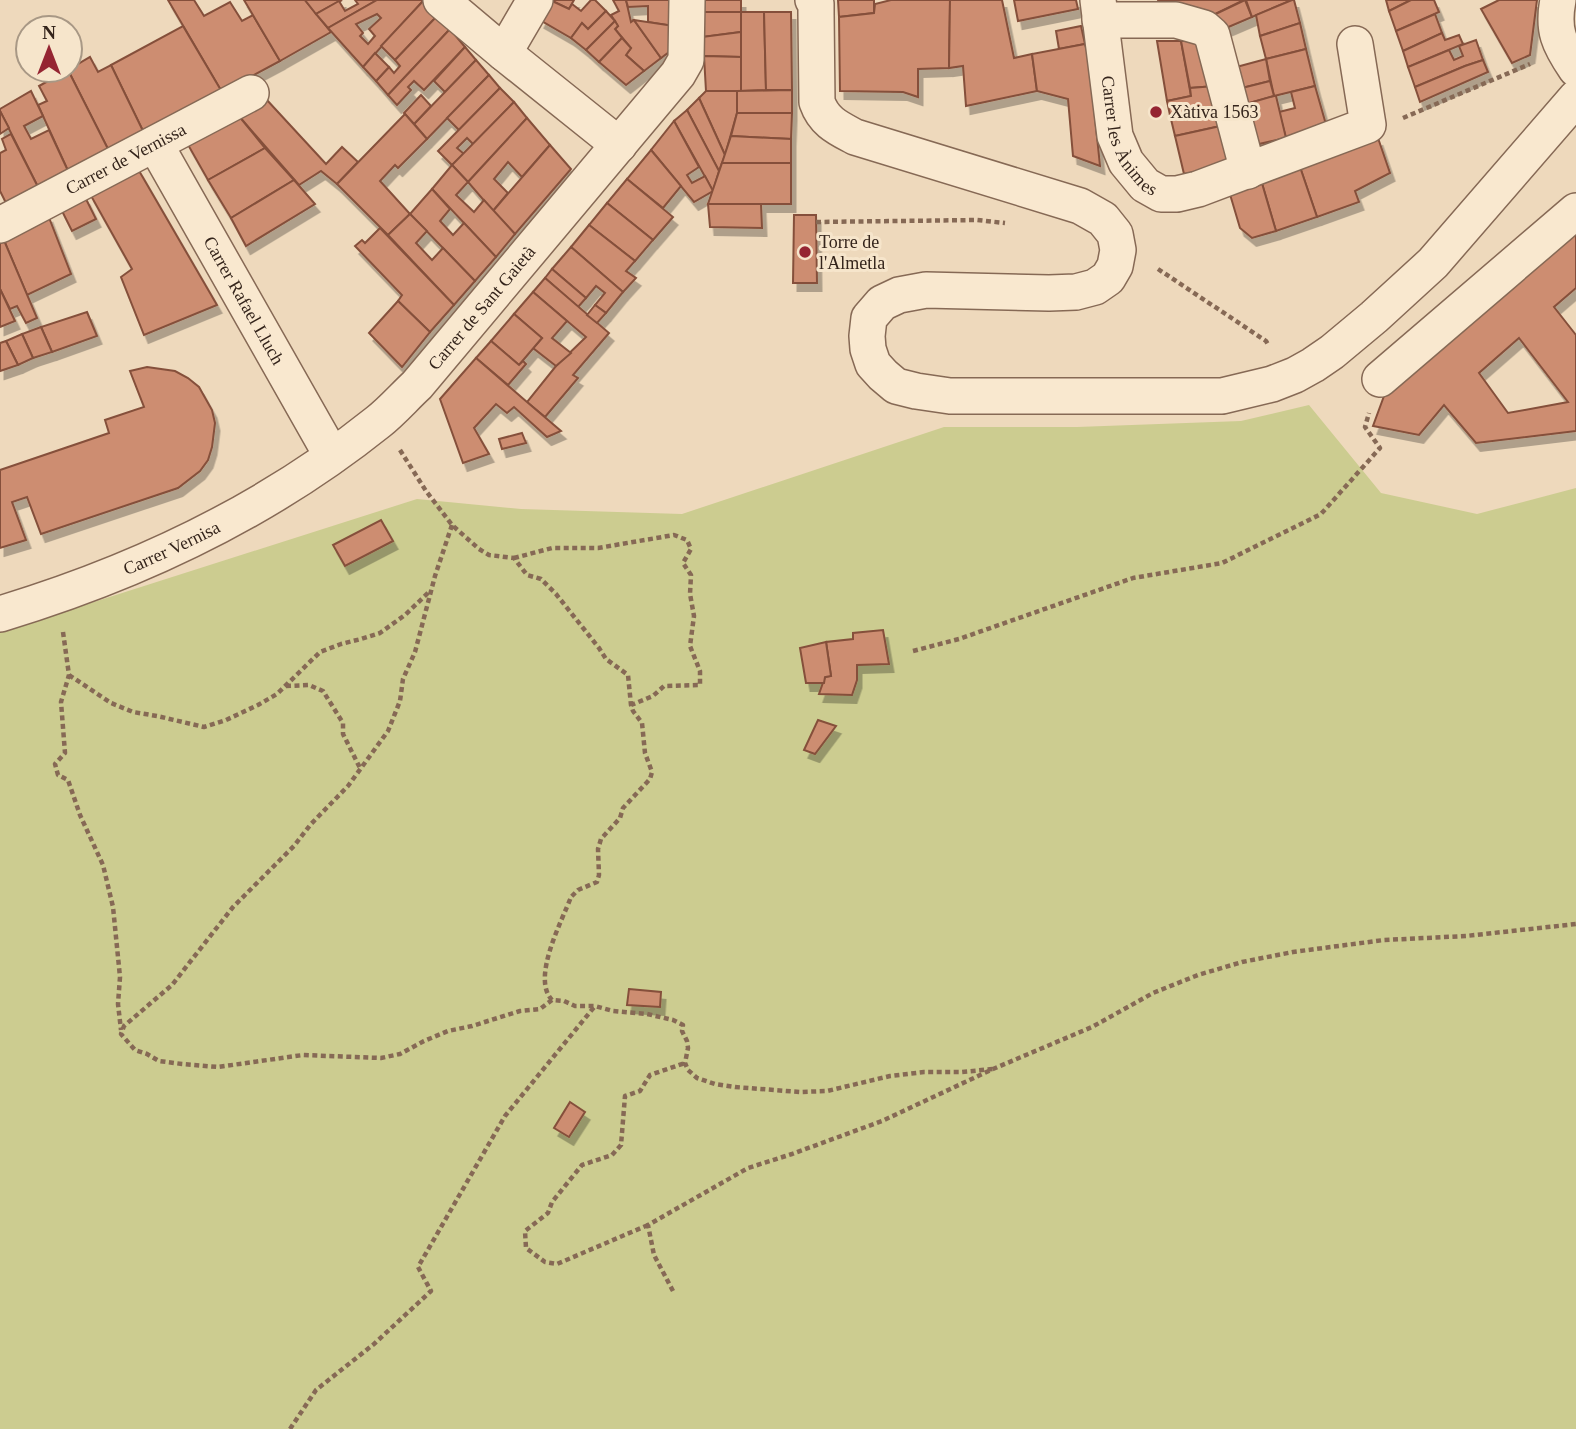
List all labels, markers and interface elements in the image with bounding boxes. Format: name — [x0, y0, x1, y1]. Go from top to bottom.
north arrow — [14, 14, 84, 84]
text: N — [42, 22, 56, 43]
street label: Carrer les Ànimes — [1098, 75, 1161, 200]
place label: Xàtiva 1563 — [1170, 102, 1258, 122]
marker: Xàtiva 1563 — [1148, 104, 1164, 120]
street label: Carrer de Vernissa — [62, 119, 189, 199]
place label: Torre de l'Almetla — [819, 232, 885, 273]
street label: Carrer Rafael Lluch — [200, 233, 288, 368]
street label: Carrer de Sant Gaietà — [424, 242, 539, 374]
marker: Torre de l'Almetla — [797, 244, 813, 260]
street label: Carrer Vernisa — [120, 517, 223, 579]

